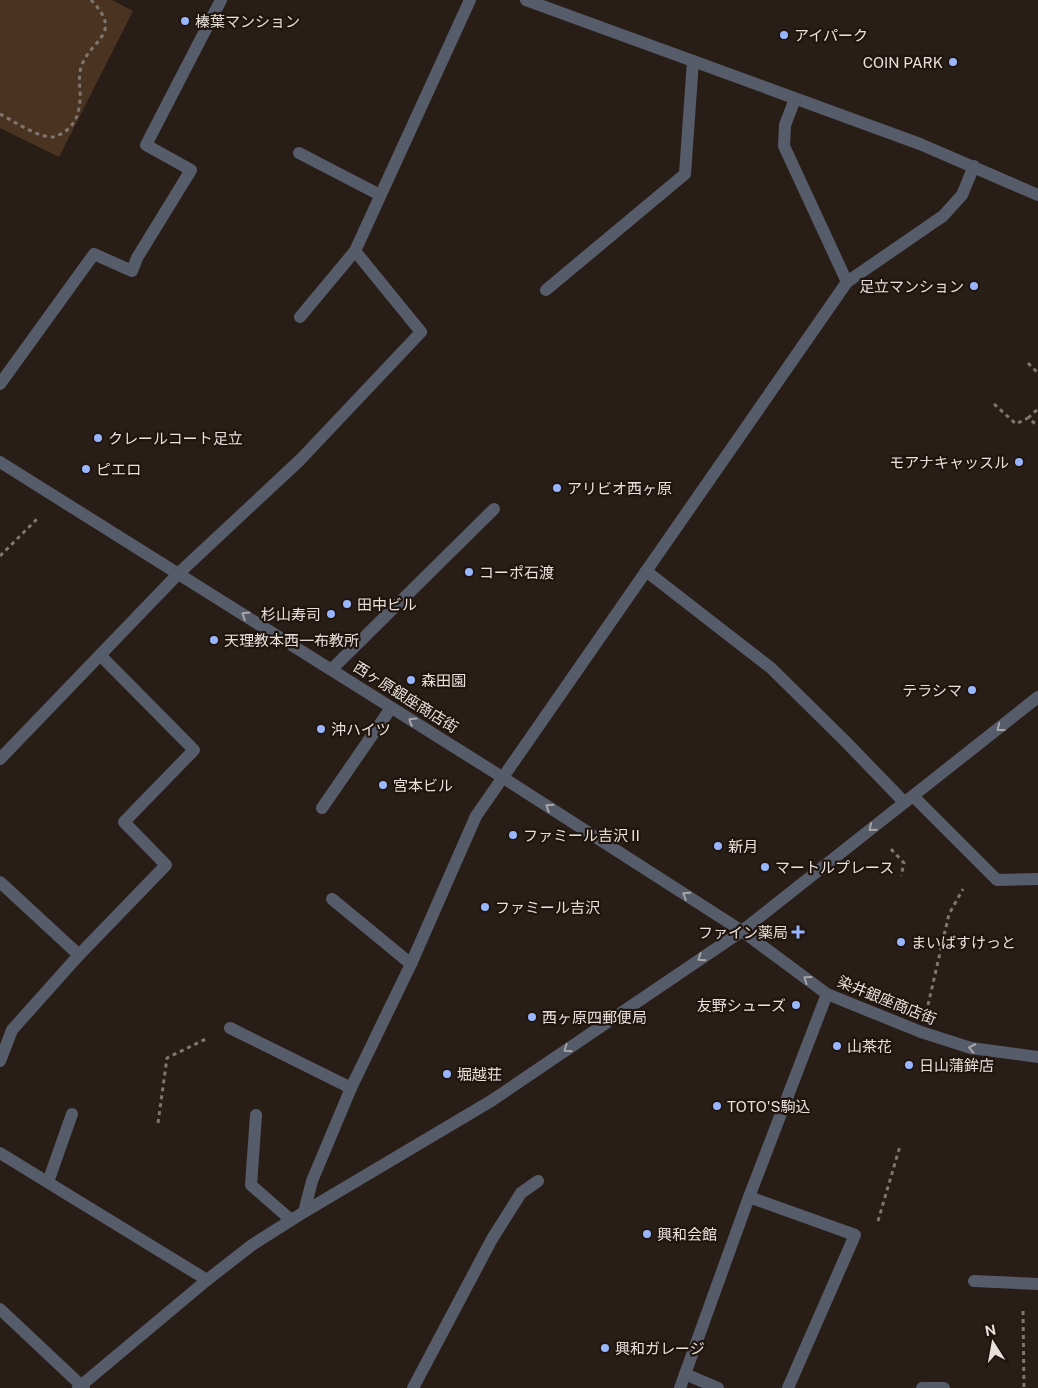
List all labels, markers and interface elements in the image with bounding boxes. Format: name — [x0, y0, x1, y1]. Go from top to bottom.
place label: 榛葉マンション — [195, 13, 300, 30]
marker: 榛葉マンション — [179, 15, 191, 27]
place label: アイパーク — [794, 27, 868, 44]
marker: アイパーク — [778, 29, 790, 41]
place label: COIN PARK — [863, 54, 943, 71]
marker: COIN PARK — [947, 56, 959, 68]
place label: 足立マンション — [859, 278, 964, 295]
marker: 足立マンション — [968, 280, 980, 292]
place label: クレールコート足立 — [108, 430, 243, 447]
marker: クレールコート足立 — [92, 432, 104, 444]
place label: モアナキャッスル — [889, 454, 1009, 471]
marker: モアナキャッスル — [1013, 456, 1025, 468]
place label: ピエロ — [96, 461, 141, 478]
marker: ピエロ — [80, 463, 92, 475]
place label: アリビオ西ヶ原 — [567, 480, 672, 497]
marker: アリビオ西ヶ原 — [551, 482, 563, 494]
place label: コーポ石渡 — [479, 564, 554, 581]
marker: コーポ石渡 — [463, 566, 475, 578]
place label: 田中ビル — [357, 596, 417, 613]
marker: 田中ビル — [341, 598, 353, 610]
place label: 杉山寿司 — [261, 606, 321, 623]
marker: 杉山寿司 — [325, 608, 337, 620]
one-way arrow — [241, 611, 250, 621]
place label: 天理教本西一布教所 — [224, 632, 359, 649]
marker: 天理教本西一布教所 — [208, 634, 220, 646]
street label: 西ヶ原銀座商店街 — [351, 658, 461, 736]
place label: 森田園 — [421, 672, 466, 689]
marker: 森田園 — [405, 674, 417, 686]
place label: テラシマ — [902, 682, 962, 699]
marker: テラシマ — [966, 684, 978, 696]
one-way arrow — [408, 717, 417, 727]
place label: 沖ハイツ — [331, 721, 391, 738]
one-way arrow — [997, 722, 1006, 730]
marker: 沖ハイツ — [315, 723, 327, 735]
place label: 宮本ビル — [393, 777, 453, 794]
marker: 宮本ビル — [377, 779, 389, 791]
one-way arrow — [546, 804, 555, 813]
one-way arrow — [868, 822, 878, 831]
place label: ファミール吉沢Ⅱ — [523, 827, 643, 844]
marker: ファミール吉沢Ⅱ — [507, 829, 519, 841]
place label: 新月 — [728, 838, 758, 855]
marker: 新月 — [712, 840, 724, 852]
place label: マートルプレース — [775, 859, 894, 876]
marker: マートルプレース — [759, 861, 771, 873]
one-way arrow — [682, 892, 692, 901]
place label: ファミール吉沢 — [495, 899, 600, 916]
marker: ファミール吉沢 — [479, 901, 491, 913]
place label: ファイン薬局 — [698, 924, 788, 941]
marker: ファイン薬局 — [792, 926, 804, 938]
place label: まいばすけっと — [911, 934, 1016, 951]
marker: まいばすけっと — [895, 936, 907, 948]
one-way arrow — [697, 952, 707, 961]
street label: 染井銀座商店街 — [835, 972, 939, 1028]
one-way arrow — [803, 976, 813, 985]
place label: 友野シューズ — [697, 997, 786, 1014]
marker: 友野シューズ — [790, 999, 802, 1011]
place label: 西ヶ原四郵便局 — [542, 1009, 647, 1026]
marker: 西ヶ原四郵便局 — [526, 1011, 538, 1023]
place label: 山茶花 — [847, 1038, 892, 1055]
marker: 山茶花 — [831, 1040, 843, 1052]
one-way arrow — [563, 1043, 572, 1052]
one-way arrow — [968, 1043, 977, 1054]
place label: 日山蒲鉾店 — [919, 1057, 994, 1074]
marker: 日山蒲鉾店 — [903, 1059, 915, 1071]
place label: 堀越荘 — [457, 1066, 502, 1083]
marker: 堀越荘 — [441, 1068, 453, 1080]
place label: TOTO'S駒込 — [727, 1098, 811, 1115]
marker: TOTO'S駒込 — [711, 1100, 723, 1112]
place label: 興和会館 — [657, 1226, 717, 1243]
marker: 興和会館 — [641, 1228, 653, 1240]
north arrow — [968, 1318, 1018, 1368]
text: N — [984, 1321, 997, 1339]
place label: 興和ガレージ — [615, 1340, 705, 1357]
marker: 興和ガレージ — [599, 1342, 611, 1354]

